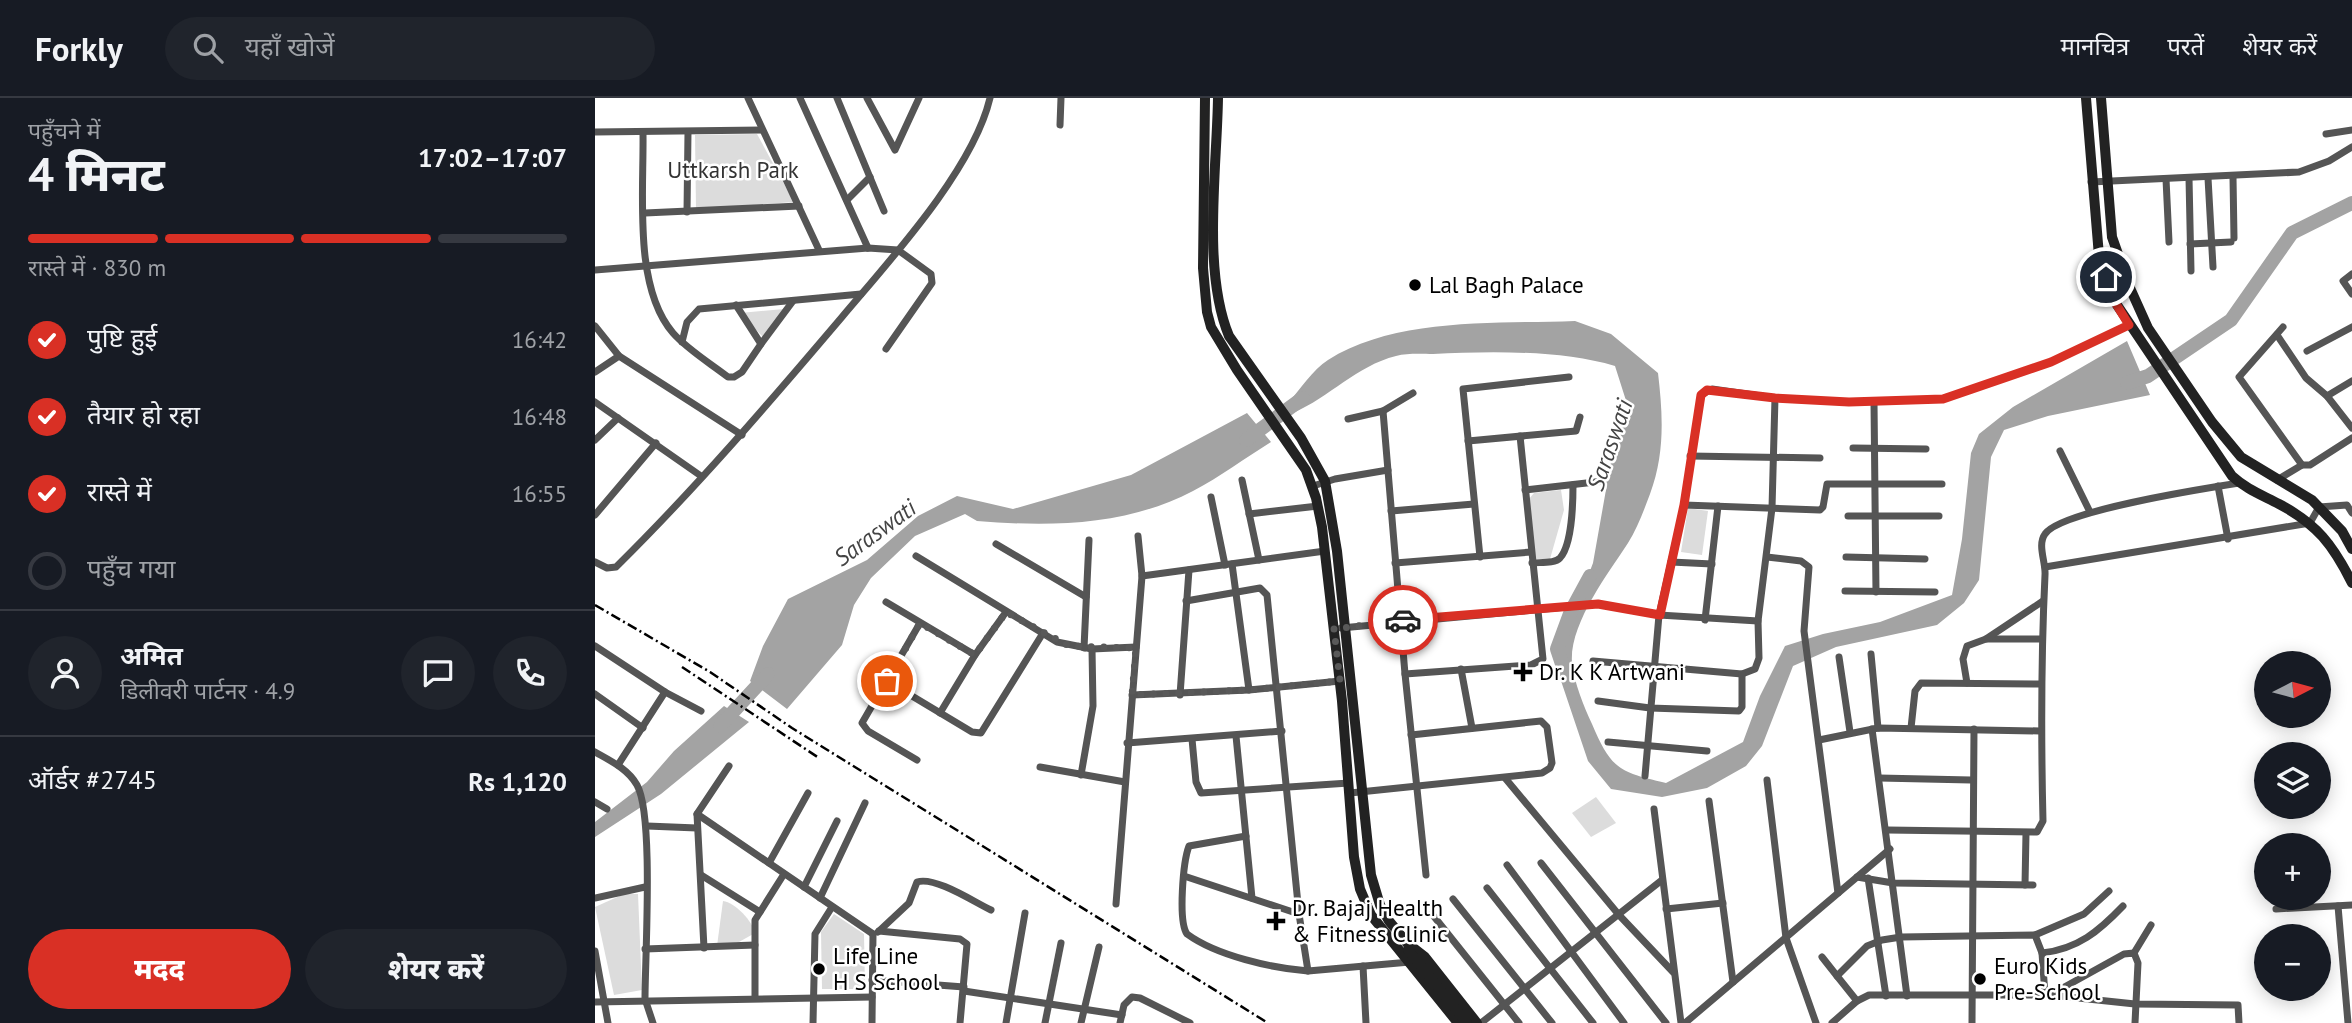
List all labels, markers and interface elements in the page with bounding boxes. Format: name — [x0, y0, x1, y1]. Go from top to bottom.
search box — [165, 17, 655, 80]
text: Forkly — [35, 27, 123, 70]
icon: search — [189, 29, 227, 67]
text: यहाँ खोजें — [245, 30, 335, 63]
text: मानचित्र — [2061, 31, 2129, 62]
text: परतें — [2167, 31, 2204, 62]
text: शेयर करें — [2242, 31, 2317, 62]
text: पहुँचने में — [28, 116, 101, 145]
text: 17:02–17:07 — [418, 141, 567, 174]
text: 4 मिनट — [28, 144, 165, 204]
park label: Uttkarsh Park — [667, 155, 799, 184]
pin — [2076, 247, 2136, 307]
text: रास्ते में · 830 m — [28, 253, 166, 282]
icon: home — [2087, 258, 2125, 296]
place label: Lal Bagh Palace — [1429, 270, 1584, 299]
marker: Lal Bagh Palace — [1407, 277, 1423, 293]
icon: check — [28, 321, 66, 359]
text: पुष्टि हुई — [87, 321, 157, 354]
text: 16:42 — [512, 325, 567, 354]
water label: Saraswati — [1579, 394, 1640, 495]
icon: check — [28, 398, 66, 436]
text: तैयार हो रहा — [87, 398, 200, 431]
text: 16:48 — [512, 402, 567, 431]
icon: check — [28, 475, 66, 513]
text: रास्ते में — [87, 475, 152, 508]
text: 16:55 — [512, 479, 567, 508]
water label: Saraswati — [827, 492, 923, 573]
text: पहुँच गया — [87, 552, 175, 585]
courier — [1368, 585, 1438, 655]
icon: car — [1384, 601, 1422, 639]
button: person — [28, 636, 102, 710]
button: chat — [401, 636, 475, 710]
button: phone — [493, 636, 567, 710]
text: अमित — [120, 639, 183, 672]
pin — [857, 651, 917, 711]
north arrow — [2254, 651, 2331, 728]
map controls — [2254, 651, 2331, 1001]
place label: Dr. K K Artwani — [1539, 657, 1685, 686]
icon: bag — [868, 662, 906, 700]
marker: Dr. K K Artwani — [1513, 662, 1533, 682]
text: डिलीवरी पार्टनर · 4.9 — [120, 676, 295, 705]
button: layers — [2254, 742, 2331, 819]
text: ऑर्डर #2745 — [28, 763, 157, 796]
text: Rs 1,120 — [468, 765, 567, 798]
button: + — [2254, 833, 2331, 910]
place label: Dr. Bajaj Health & Fitness Clinic — [1292, 893, 1448, 948]
marker: Dr. Bajaj Health & Fitness Clinic — [1266, 911, 1286, 931]
button: − — [2254, 924, 2331, 1001]
button: मदद — [28, 929, 291, 1009]
button: शेयर करें — [305, 929, 567, 1009]
place label: Life Line H S School — [833, 941, 940, 996]
place label: Euro Kids Pre-School — [1994, 951, 2101, 1006]
marker: Life Line H S School — [811, 961, 827, 977]
marker: Euro Kids Pre-School — [1972, 971, 1988, 987]

